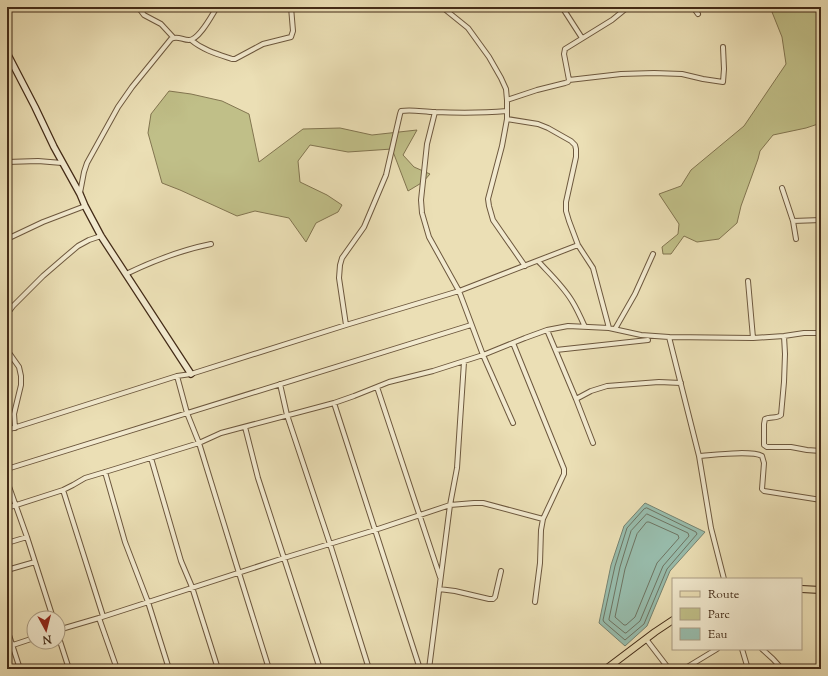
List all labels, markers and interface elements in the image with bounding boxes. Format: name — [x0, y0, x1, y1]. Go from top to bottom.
legend — [672, 578, 802, 650]
text: Route — [708, 586, 740, 604]
text: Parc — [708, 606, 730, 624]
north arrow — [26, 610, 66, 650]
text: Eau — [708, 626, 728, 644]
text: N — [42, 630, 53, 647]

